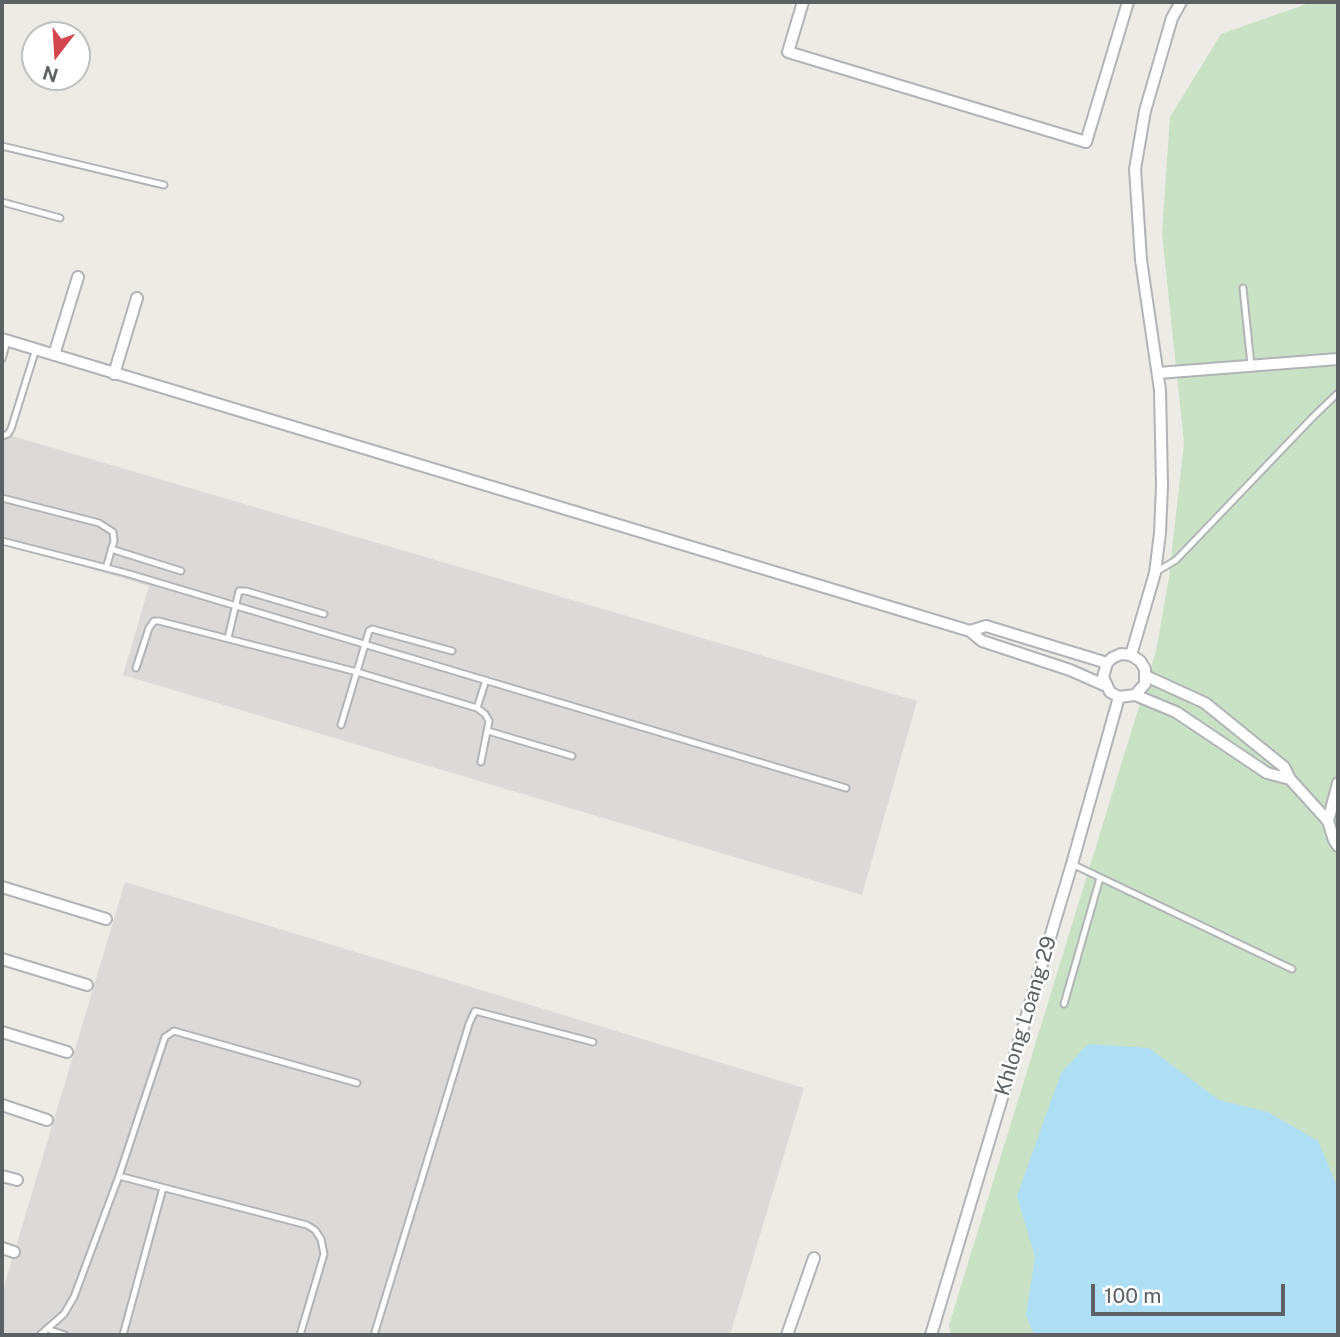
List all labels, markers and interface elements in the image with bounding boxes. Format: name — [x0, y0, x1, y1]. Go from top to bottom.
north arrow — [21, 21, 91, 91]
text: N — [40, 61, 61, 87]
street label: Khlong Loang 29 — [990, 933, 1062, 1099]
scale bar — [1095, 1270, 1289, 1314]
text: 100 m — [1104, 1283, 1161, 1308]

